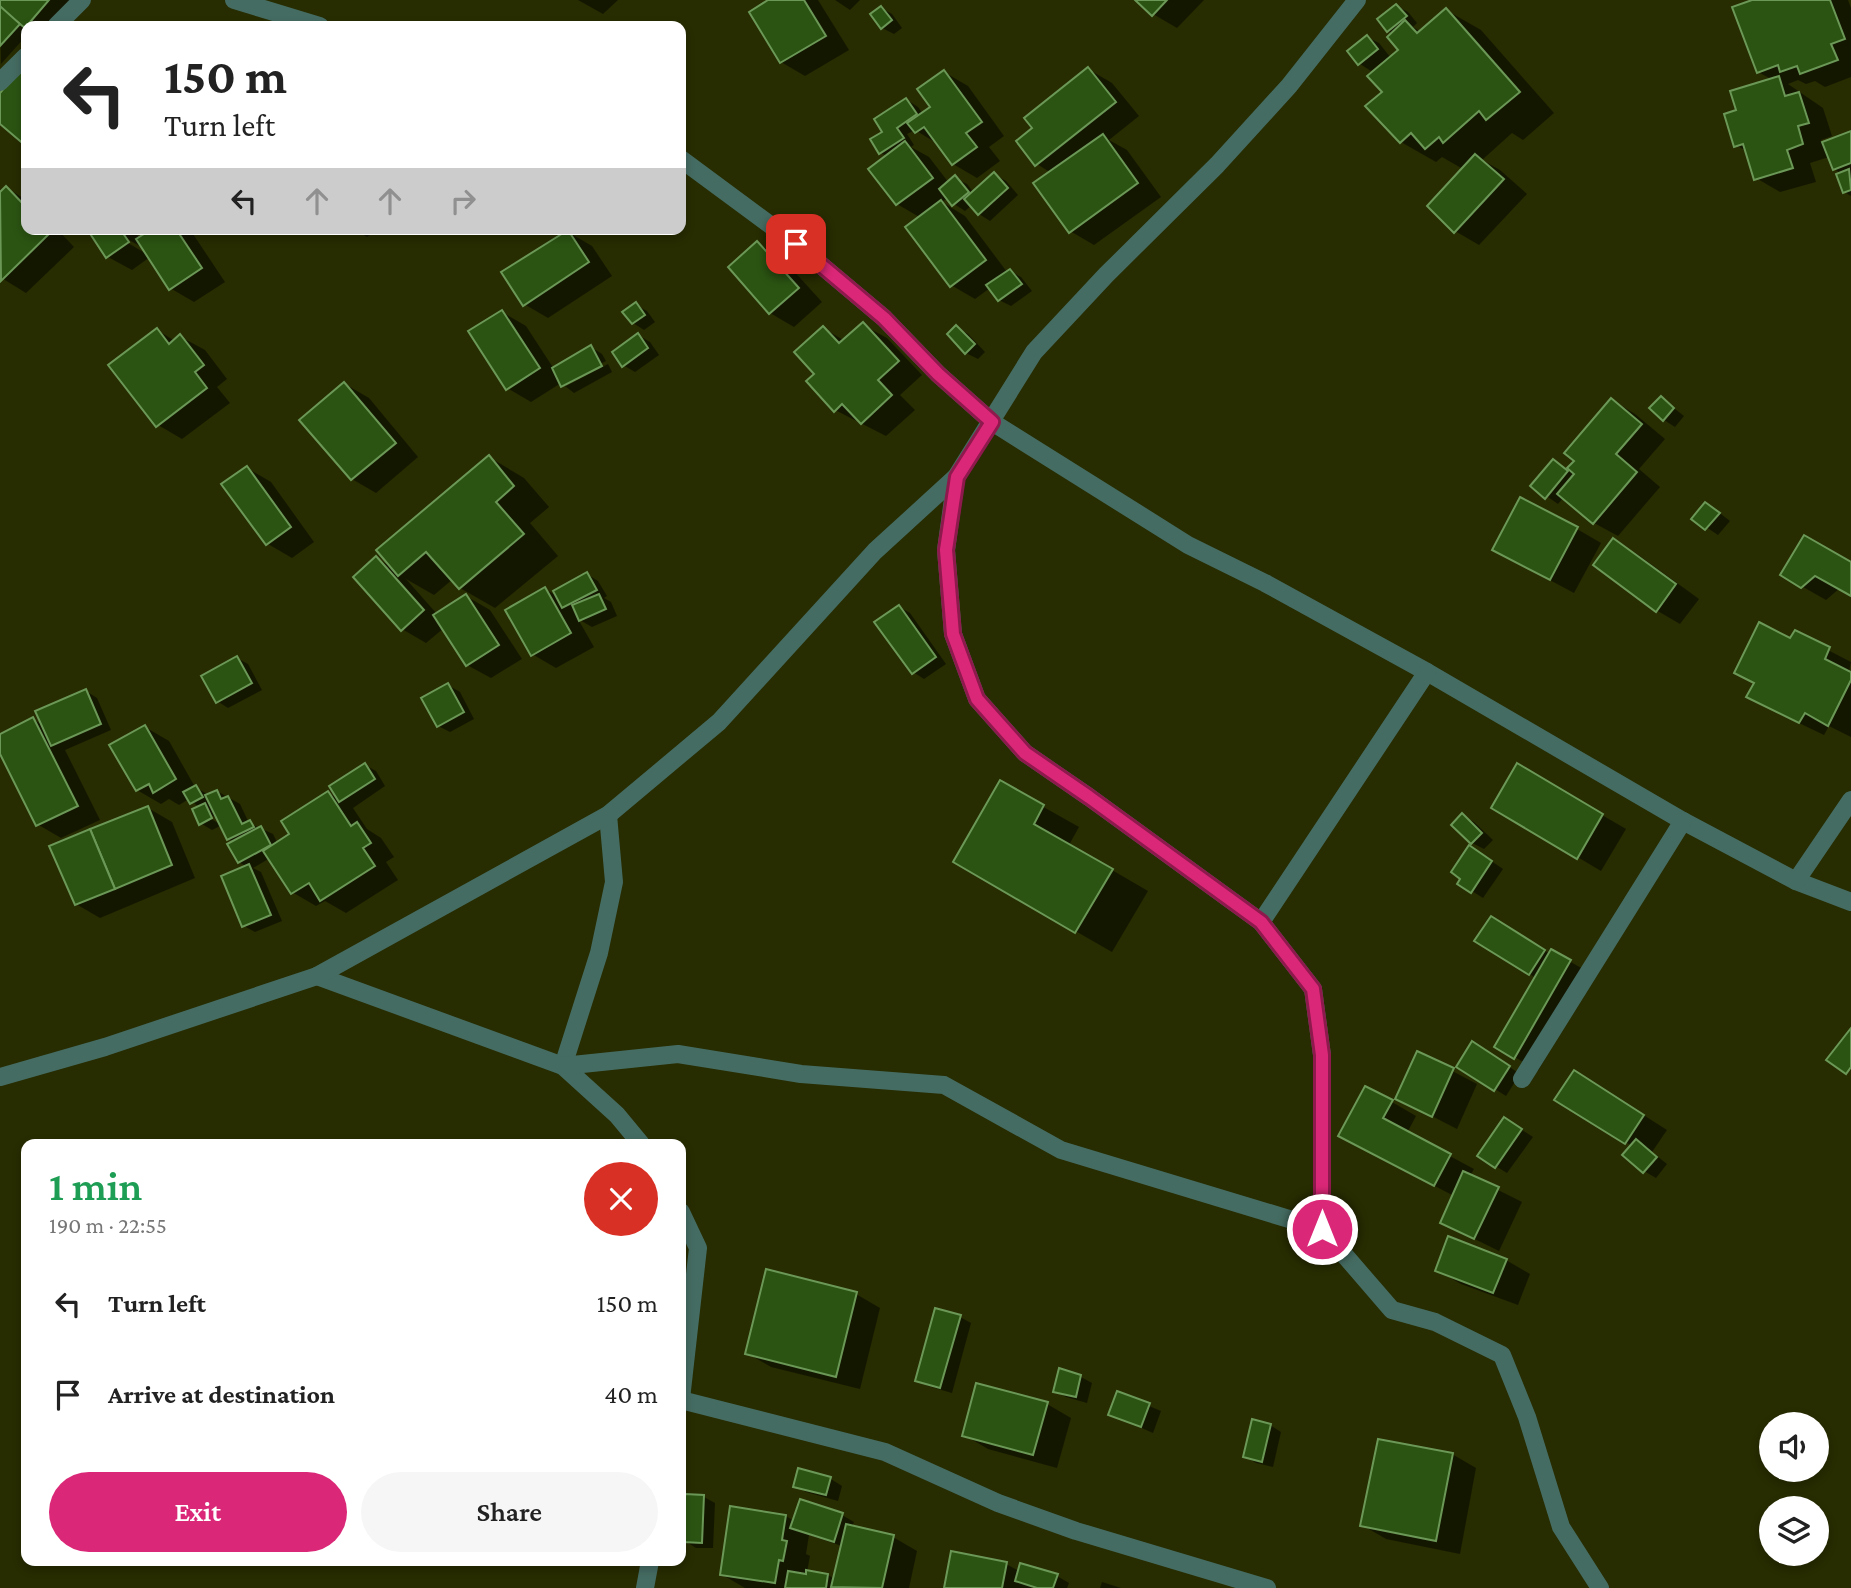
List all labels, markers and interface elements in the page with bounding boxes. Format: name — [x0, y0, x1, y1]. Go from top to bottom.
icon: left — [49, 49, 140, 140]
text: 150 m — [164, 49, 287, 104]
text: Turn left — [164, 107, 275, 143]
icon: left — [225, 182, 263, 220]
icon: ahead — [298, 182, 336, 220]
icon: ahead — [371, 182, 409, 220]
icon: right — [444, 182, 482, 220]
pin — [766, 214, 826, 274]
icon: arrive — [777, 225, 815, 263]
text: 1 min — [49, 1162, 142, 1209]
button: close — [584, 1162, 658, 1236]
position arrow — [1285, 1192, 1359, 1266]
text: 190 m · 22:55 — [49, 1212, 167, 1238]
icon: left — [49, 1285, 87, 1323]
text: Turn left — [108, 1289, 206, 1318]
text: 150 m — [597, 1289, 658, 1318]
icon: arrive — [49, 1376, 87, 1414]
text: Arrive at destination — [108, 1380, 335, 1409]
text: 40 m — [604, 1380, 658, 1409]
map controls — [1759, 1412, 1829, 1566]
button: sound — [1759, 1412, 1829, 1482]
button: Exit — [49, 1472, 347, 1552]
button: Share — [361, 1472, 658, 1552]
button: layers — [1759, 1496, 1829, 1566]

